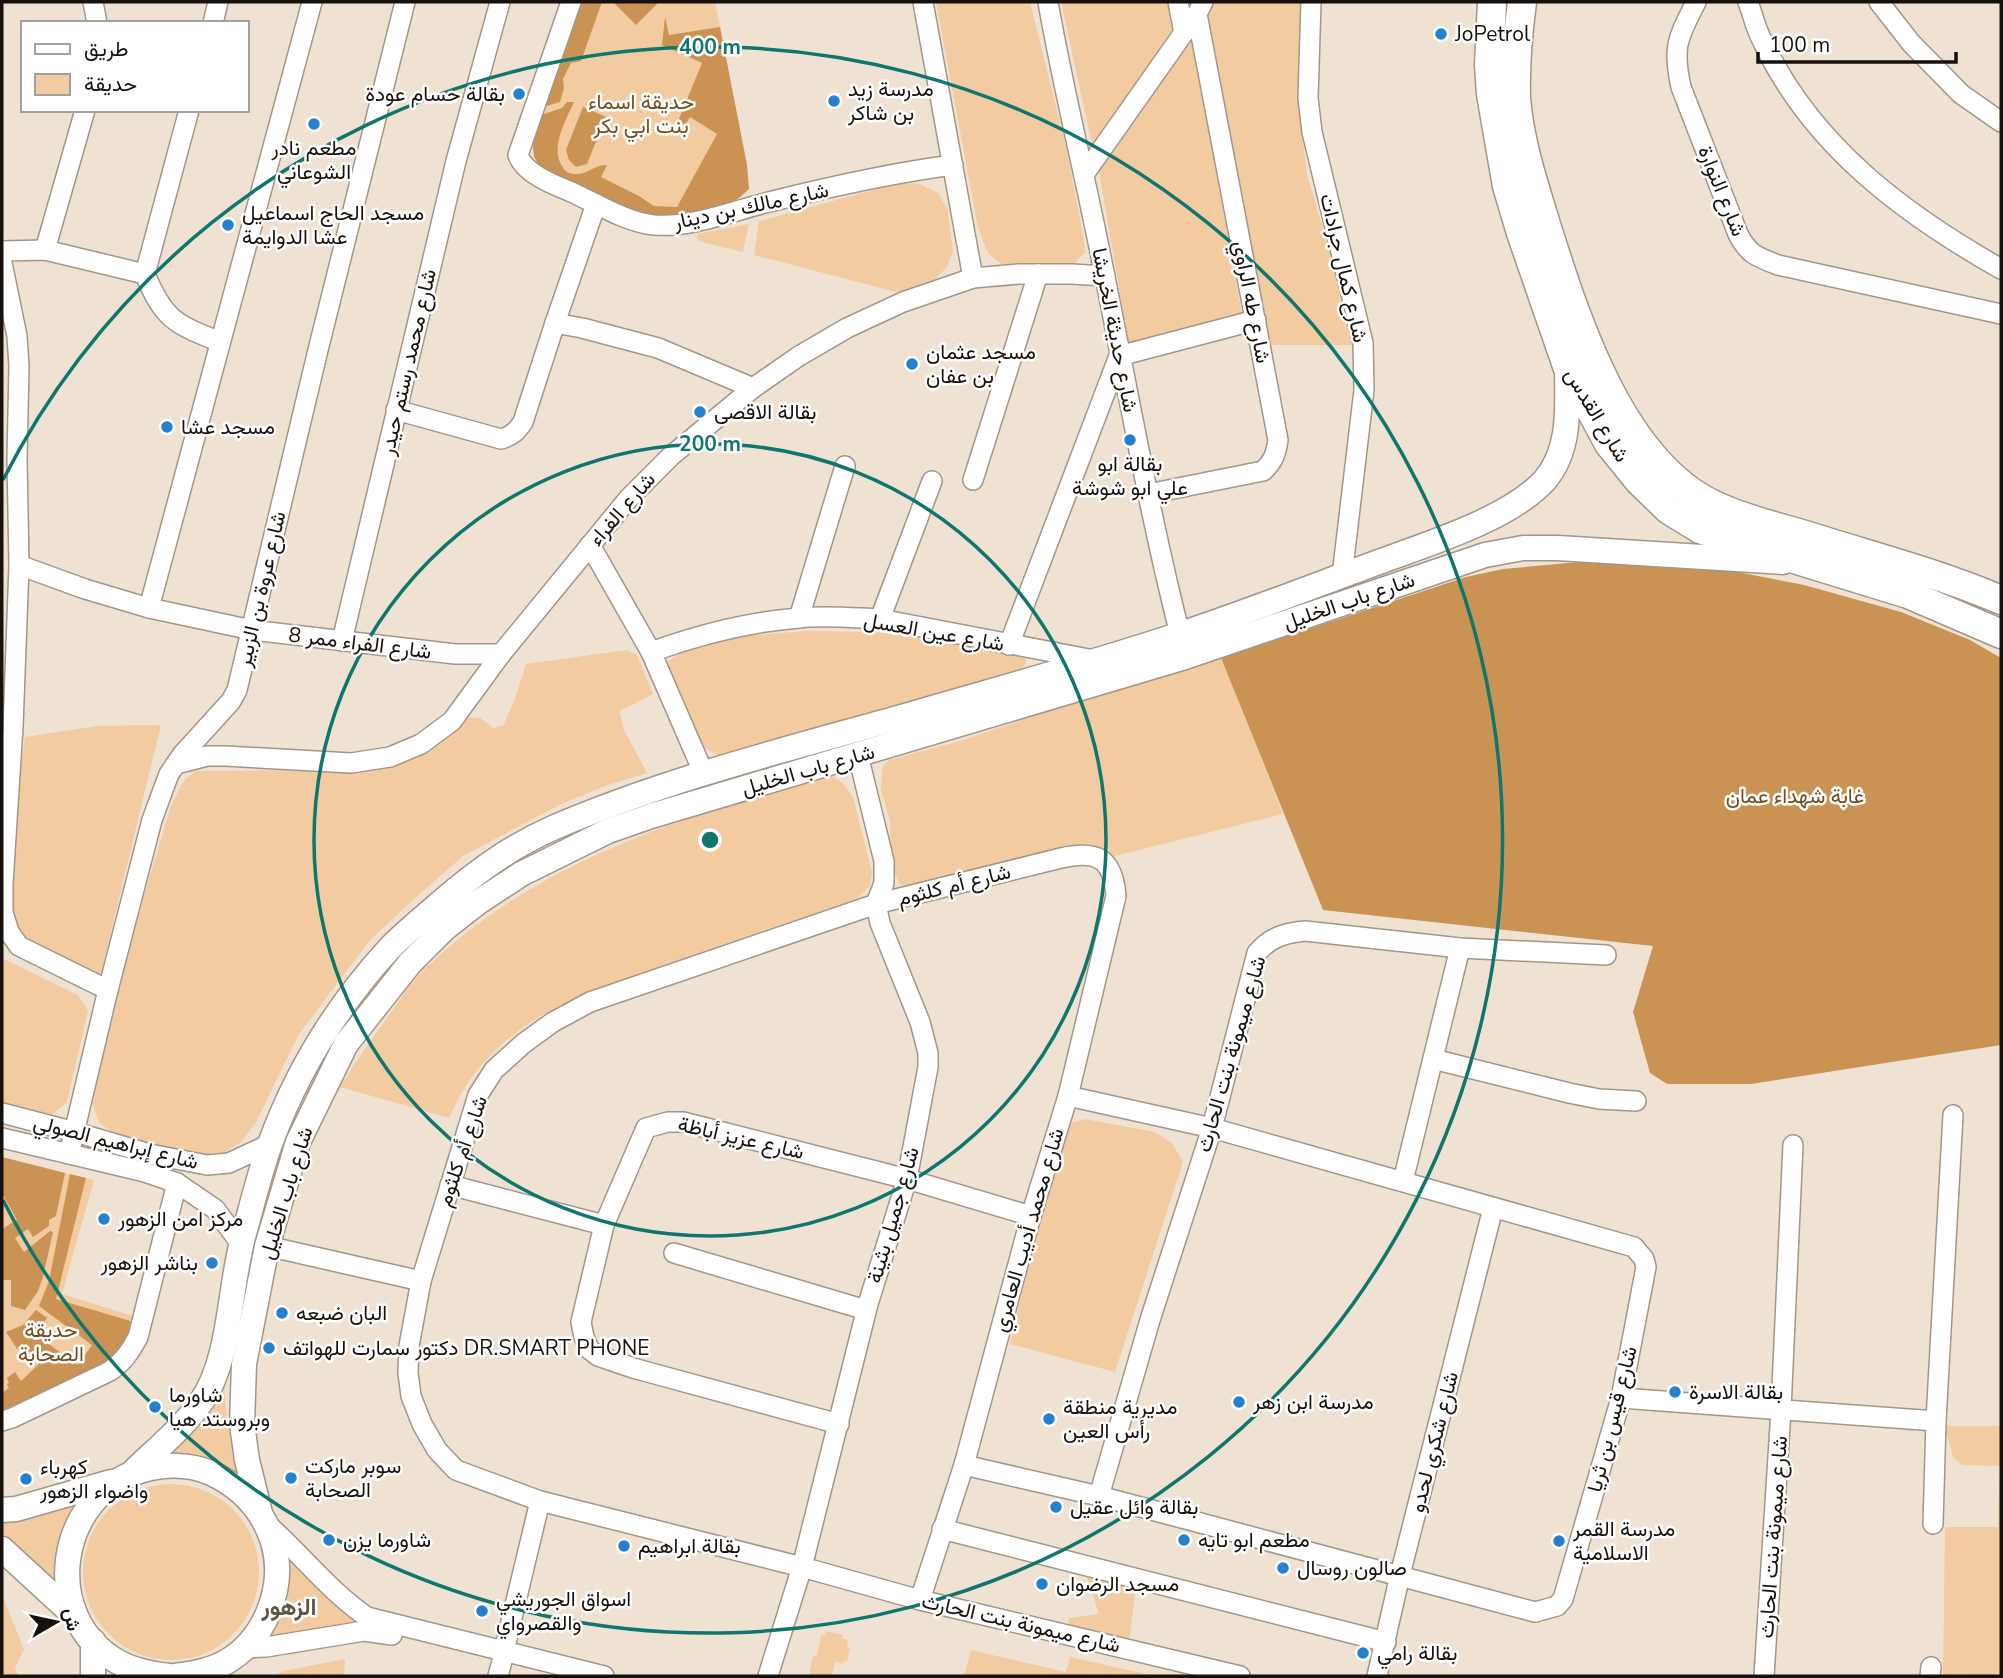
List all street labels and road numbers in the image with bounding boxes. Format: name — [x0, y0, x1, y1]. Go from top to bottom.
street label: شارع النوارة — [1691, 142, 1753, 240]
street label: شارع مالك بن دينار — [670, 176, 831, 236]
street label: شارع كمال جرادات — [1313, 191, 1375, 345]
street label: شارع طه الراوي — [1223, 238, 1278, 366]
street label: شارع حديثة الخريشا — [1085, 245, 1145, 415]
street label: شارع محمد رستم حيدر — [373, 266, 443, 459]
street label: شارع القدس — [1558, 363, 1636, 467]
street label: شارع الفراء — [582, 466, 662, 552]
street label: شارع عروة بن الزبير — [229, 508, 293, 670]
street label: شارع باب الخليل — [1279, 565, 1419, 637]
street label: شارع عين العسل — [862, 606, 1006, 658]
street label: شارع الفراء ممر 8 — [287, 620, 433, 666]
street label: شارع باب الخليل — [738, 738, 878, 802]
street label: شارع أم كلثوم — [894, 857, 1014, 913]
street label: شارع ميمونة بنت الحارث — [1190, 953, 1272, 1155]
street label: شارع أم كلثوم — [430, 1092, 494, 1210]
street label: شارع إبراهيم الصولي — [30, 1108, 201, 1179]
street label: شارع عزيز أباظة — [675, 1110, 807, 1166]
street label: شارع باب الخليل — [253, 1123, 319, 1263]
street label: شارع محمد أديب العامري — [986, 1125, 1073, 1336]
street label: شارع جميل بثينة — [860, 1143, 926, 1287]
street label: شارع قيس بن ثريا — [1580, 1343, 1644, 1495]
street label: شارع شكري لحدو — [1403, 1369, 1468, 1516]
street label: شارع ميمونة بنت الحارث — [1752, 1435, 1794, 1639]
street label: شارع ميمونة بنت الحارث — [919, 1587, 1123, 1659]

